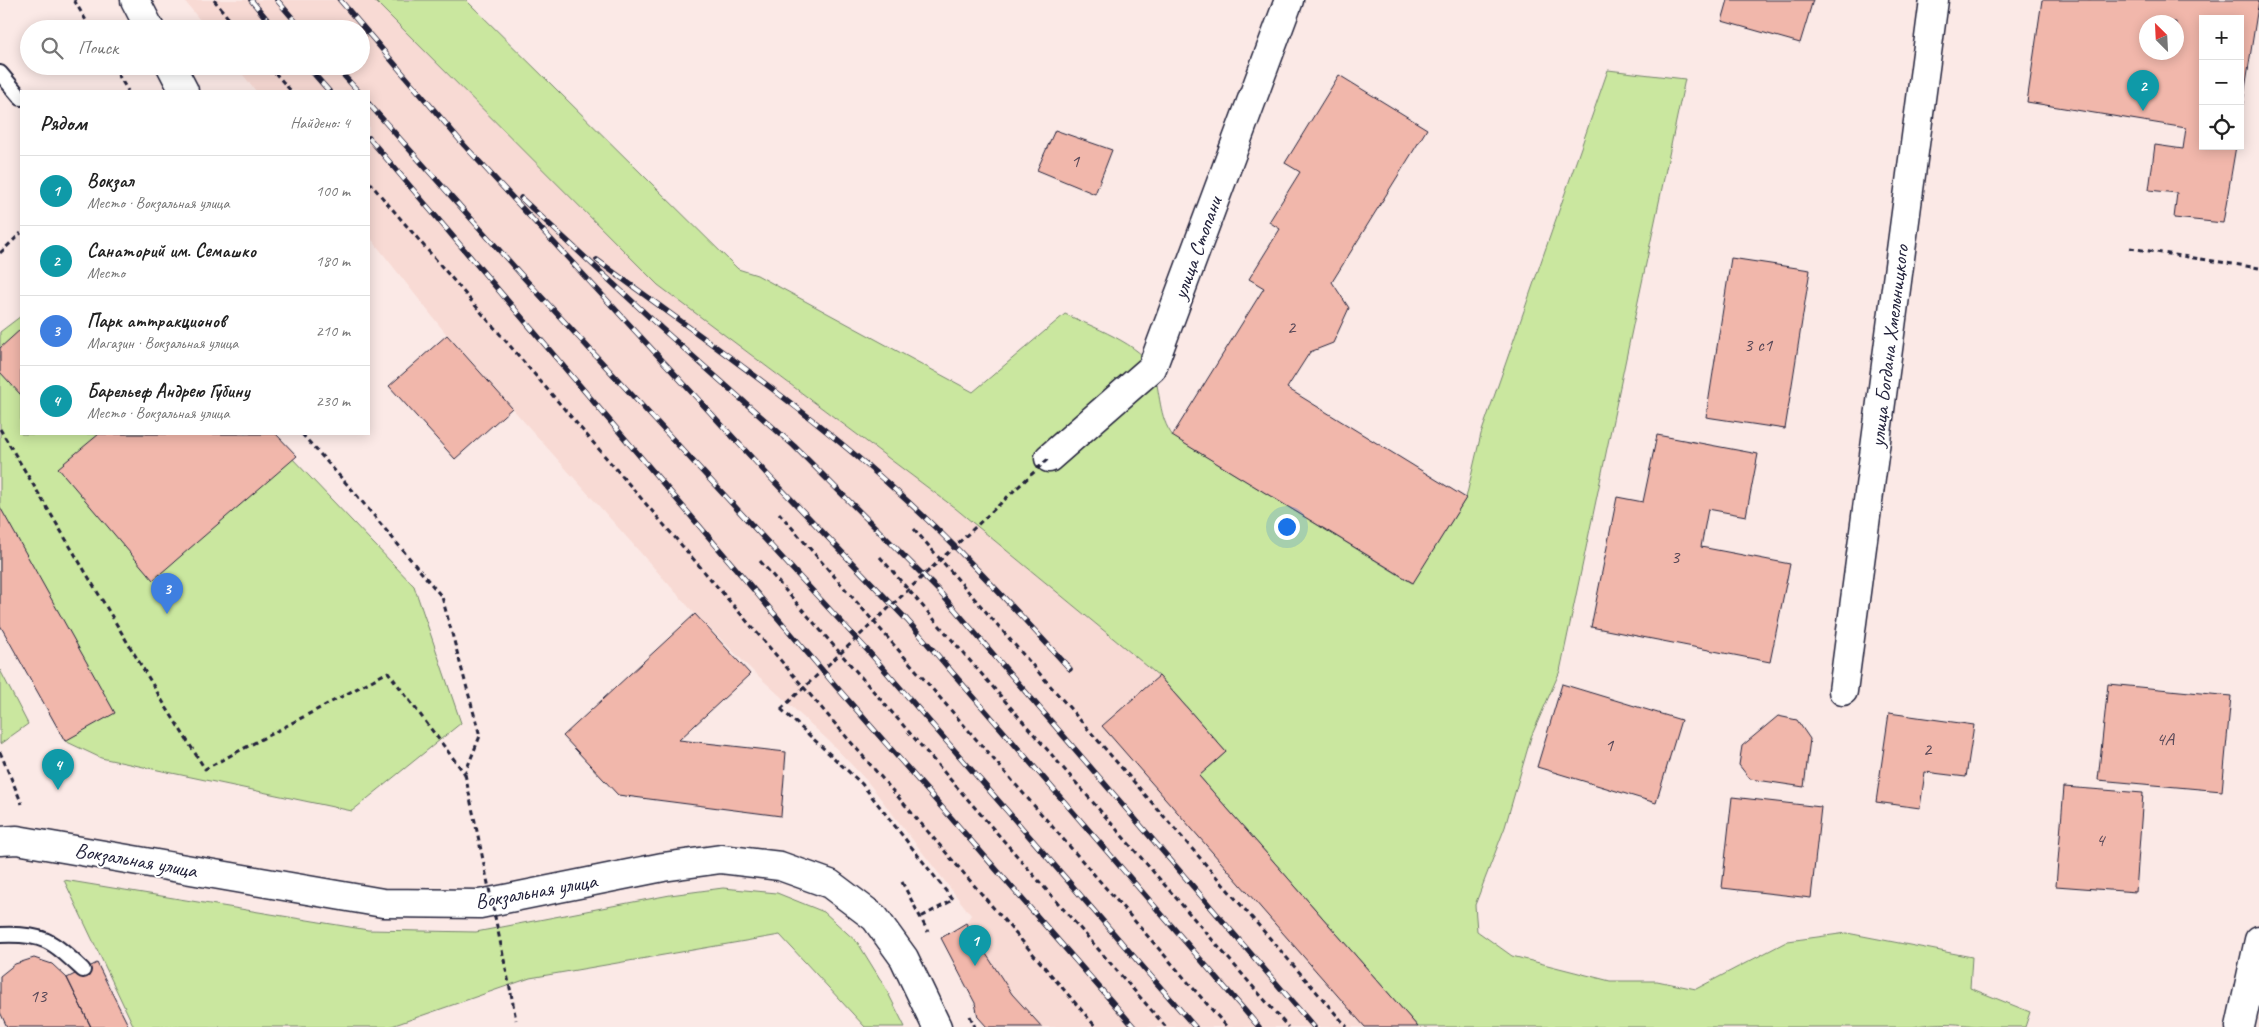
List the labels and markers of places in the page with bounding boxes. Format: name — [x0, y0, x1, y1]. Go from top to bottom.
pin: 2 — [2127, 70, 2159, 111]
pin: 3 — [151, 573, 183, 614]
pin: 4 — [42, 749, 74, 790]
pin: 1 — [959, 925, 991, 966]

